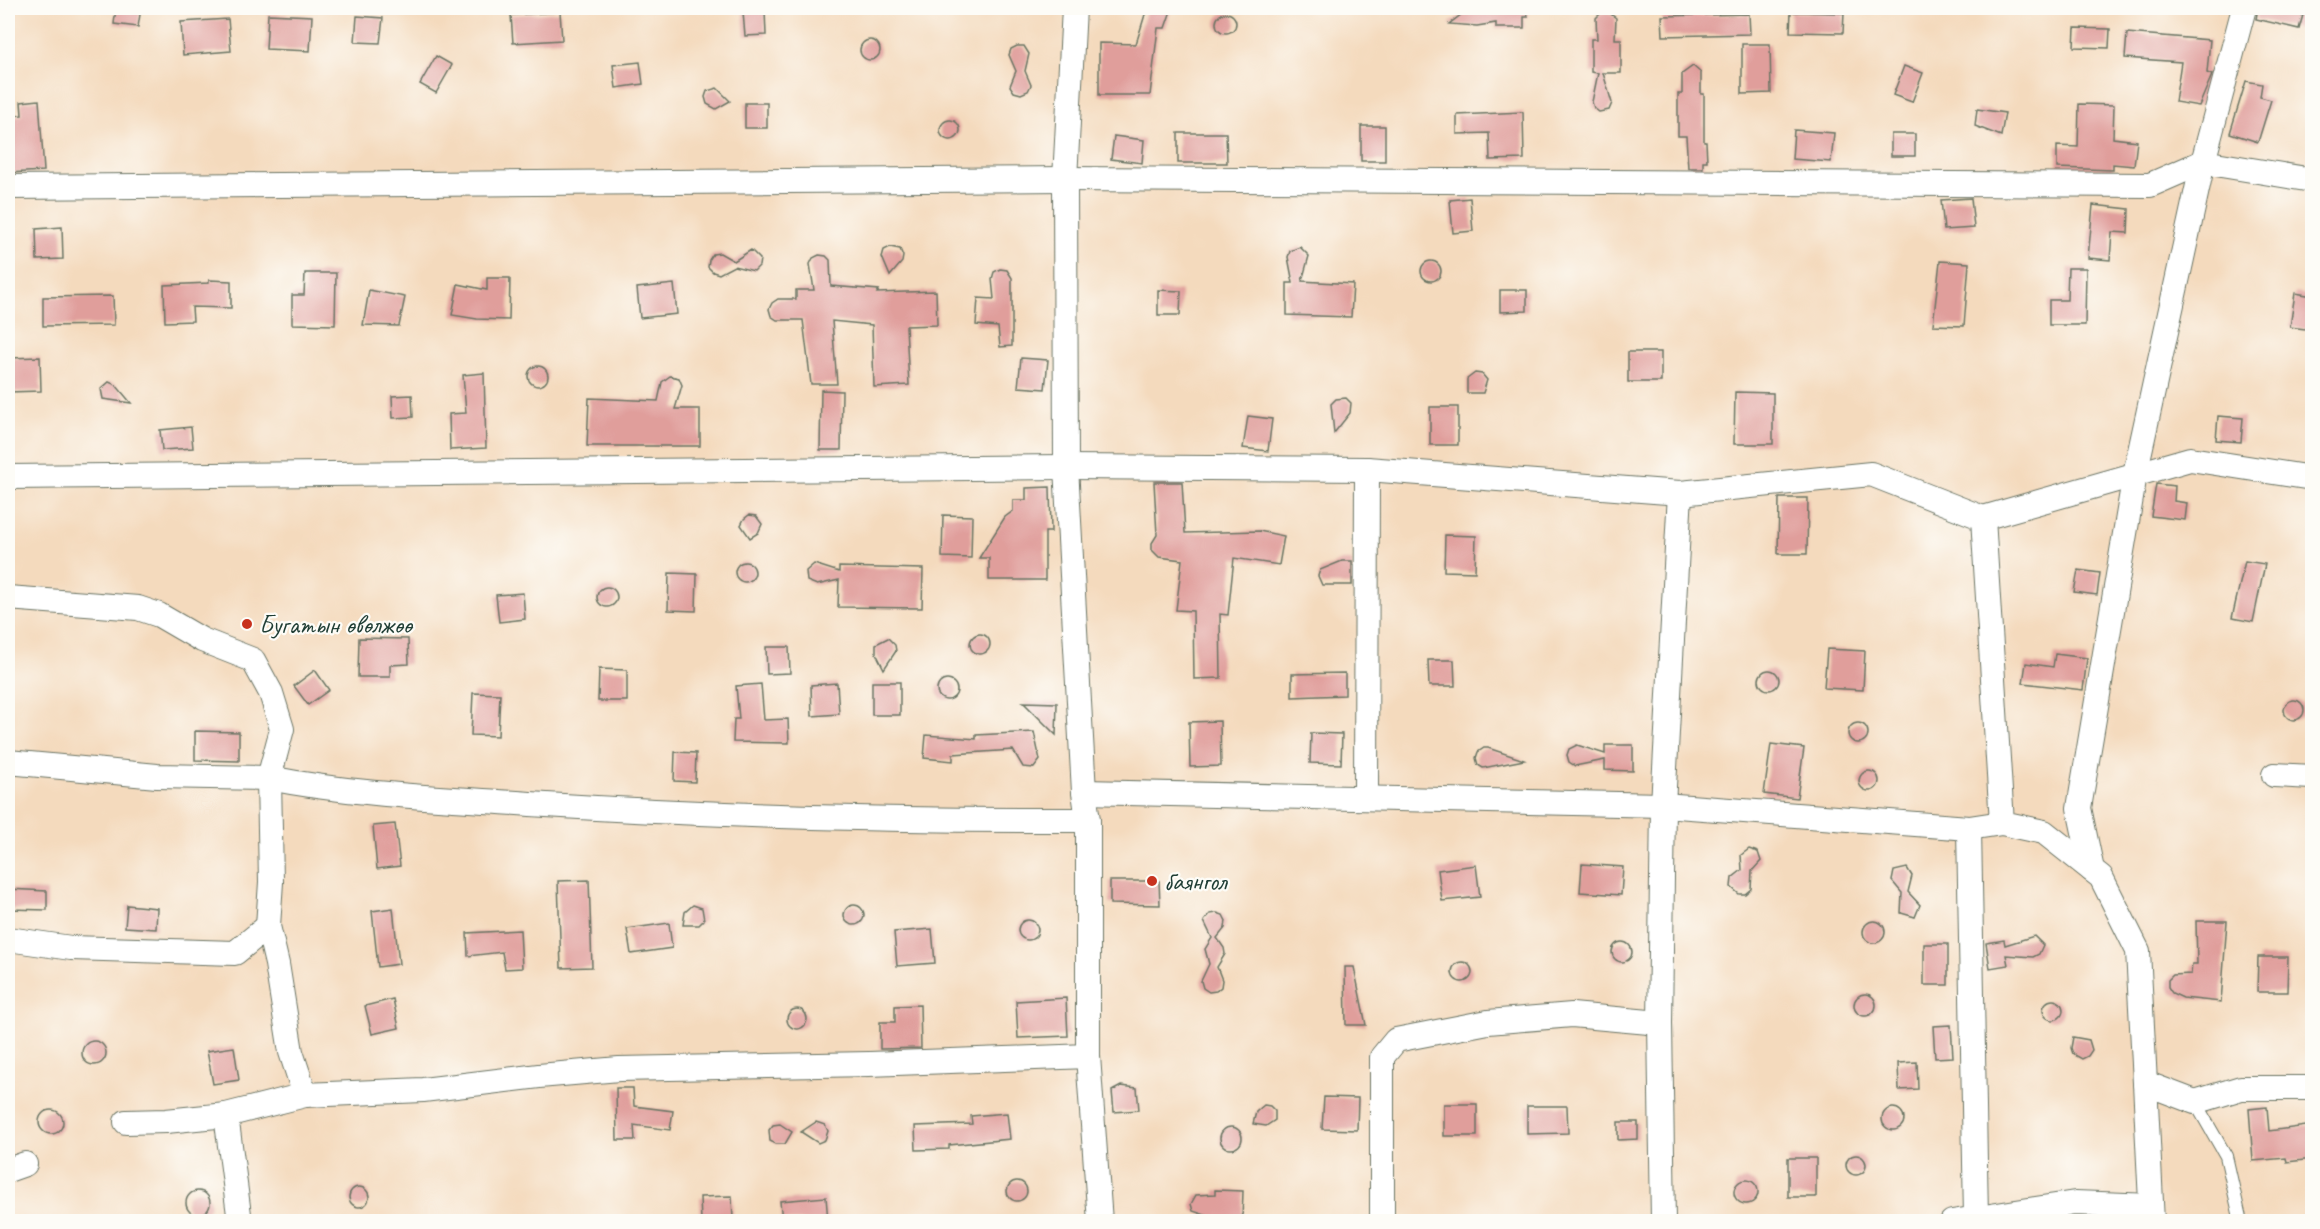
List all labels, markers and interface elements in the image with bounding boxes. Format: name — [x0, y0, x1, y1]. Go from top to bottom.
place label: Бугатын өвөлжөө — [259, 608, 414, 641]
marker: Бугатын өвөлжөө — [240, 617, 254, 631]
place label: баянгол — [1164, 865, 1228, 898]
marker: баянгол — [1145, 874, 1159, 888]

